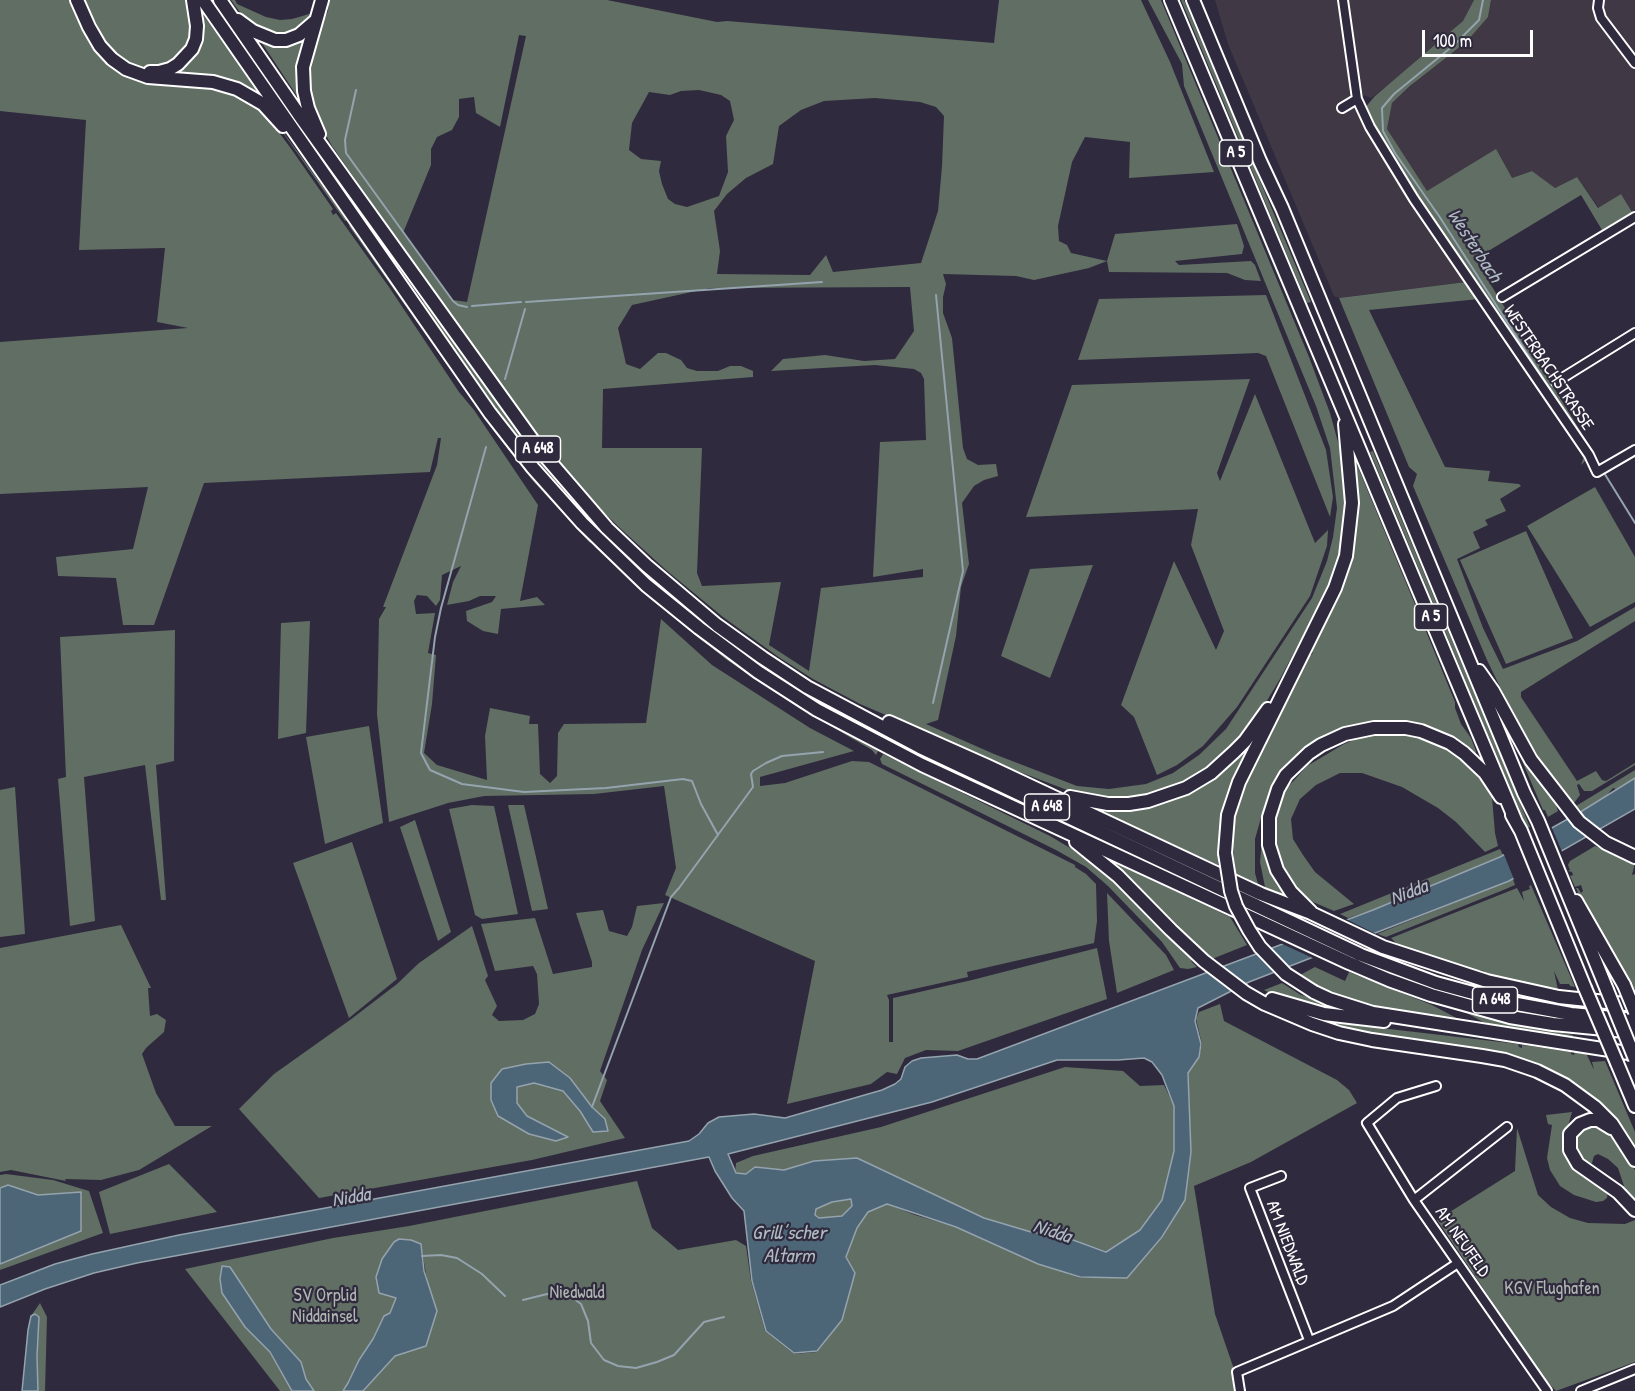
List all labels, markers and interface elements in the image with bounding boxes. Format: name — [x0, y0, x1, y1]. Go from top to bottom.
scale bar — [1425, 18, 1536, 56]
text: 100 m — [1433, 28, 1472, 53]
road number: A 5 — [1220, 140, 1252, 166]
water label: Westerbach — [1441, 205, 1507, 287]
street label: WESTERBACHSTRASSE — [1498, 301, 1598, 435]
road number: A 648 — [516, 436, 560, 462]
road number: A 5 — [1414, 604, 1448, 630]
road number: A 648 — [1024, 794, 1070, 820]
water label: Nidda — [1387, 875, 1431, 911]
road number: A 648 — [1472, 987, 1518, 1013]
water label: Nidda — [330, 1183, 372, 1213]
street label: AM NIEDWALD — [1261, 1198, 1313, 1288]
street label: AM NEUFELD — [1430, 1203, 1494, 1281]
water label: Nidda — [1030, 1215, 1074, 1249]
water label: Grill’scher Altarm — [752, 1222, 826, 1269]
park label: KGV Flughafen — [1504, 1278, 1600, 1300]
park label: Niedwald — [550, 1282, 604, 1304]
park label: SV Orplid Niddainsel — [292, 1285, 358, 1328]

